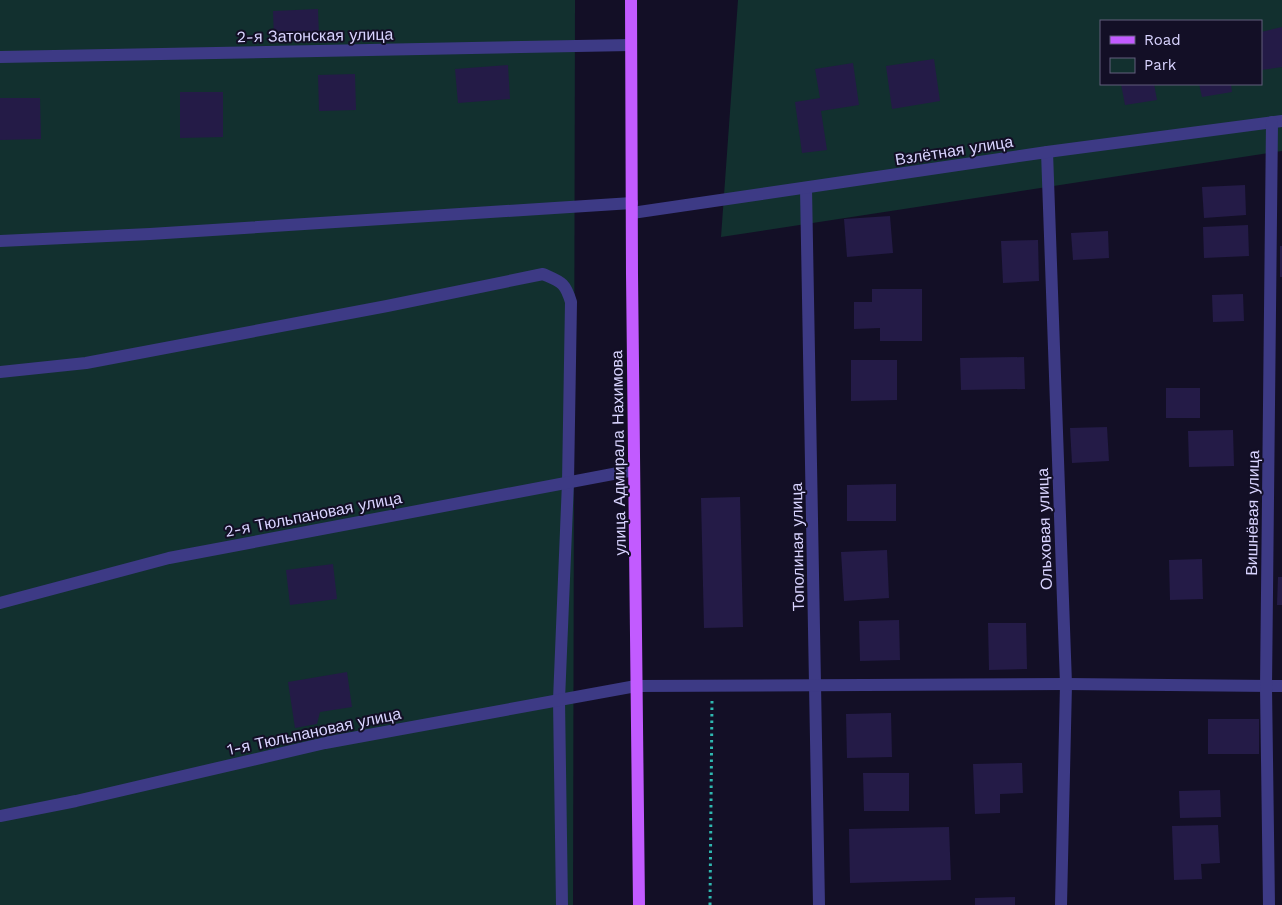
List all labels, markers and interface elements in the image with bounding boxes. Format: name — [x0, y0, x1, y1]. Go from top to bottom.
legend — [1100, 20, 1262, 85]
street label: 2-я Затонская улица — [236, 25, 394, 46]
text: Road — [1144, 31, 1181, 49]
text: Park — [1144, 56, 1177, 74]
street label: Взлётная улица — [894, 132, 1015, 169]
street label: улица Адмирала Нахимова — [607, 350, 630, 556]
street label: Вишнёвая улица — [1242, 450, 1263, 576]
street label: Ольховая улица — [1033, 468, 1056, 590]
street label: Тополиная улица — [787, 482, 808, 612]
street label: 2-я Тюльпановая улица — [223, 488, 403, 541]
street label: 1-я Тюльпановая улица — [225, 704, 403, 759]

